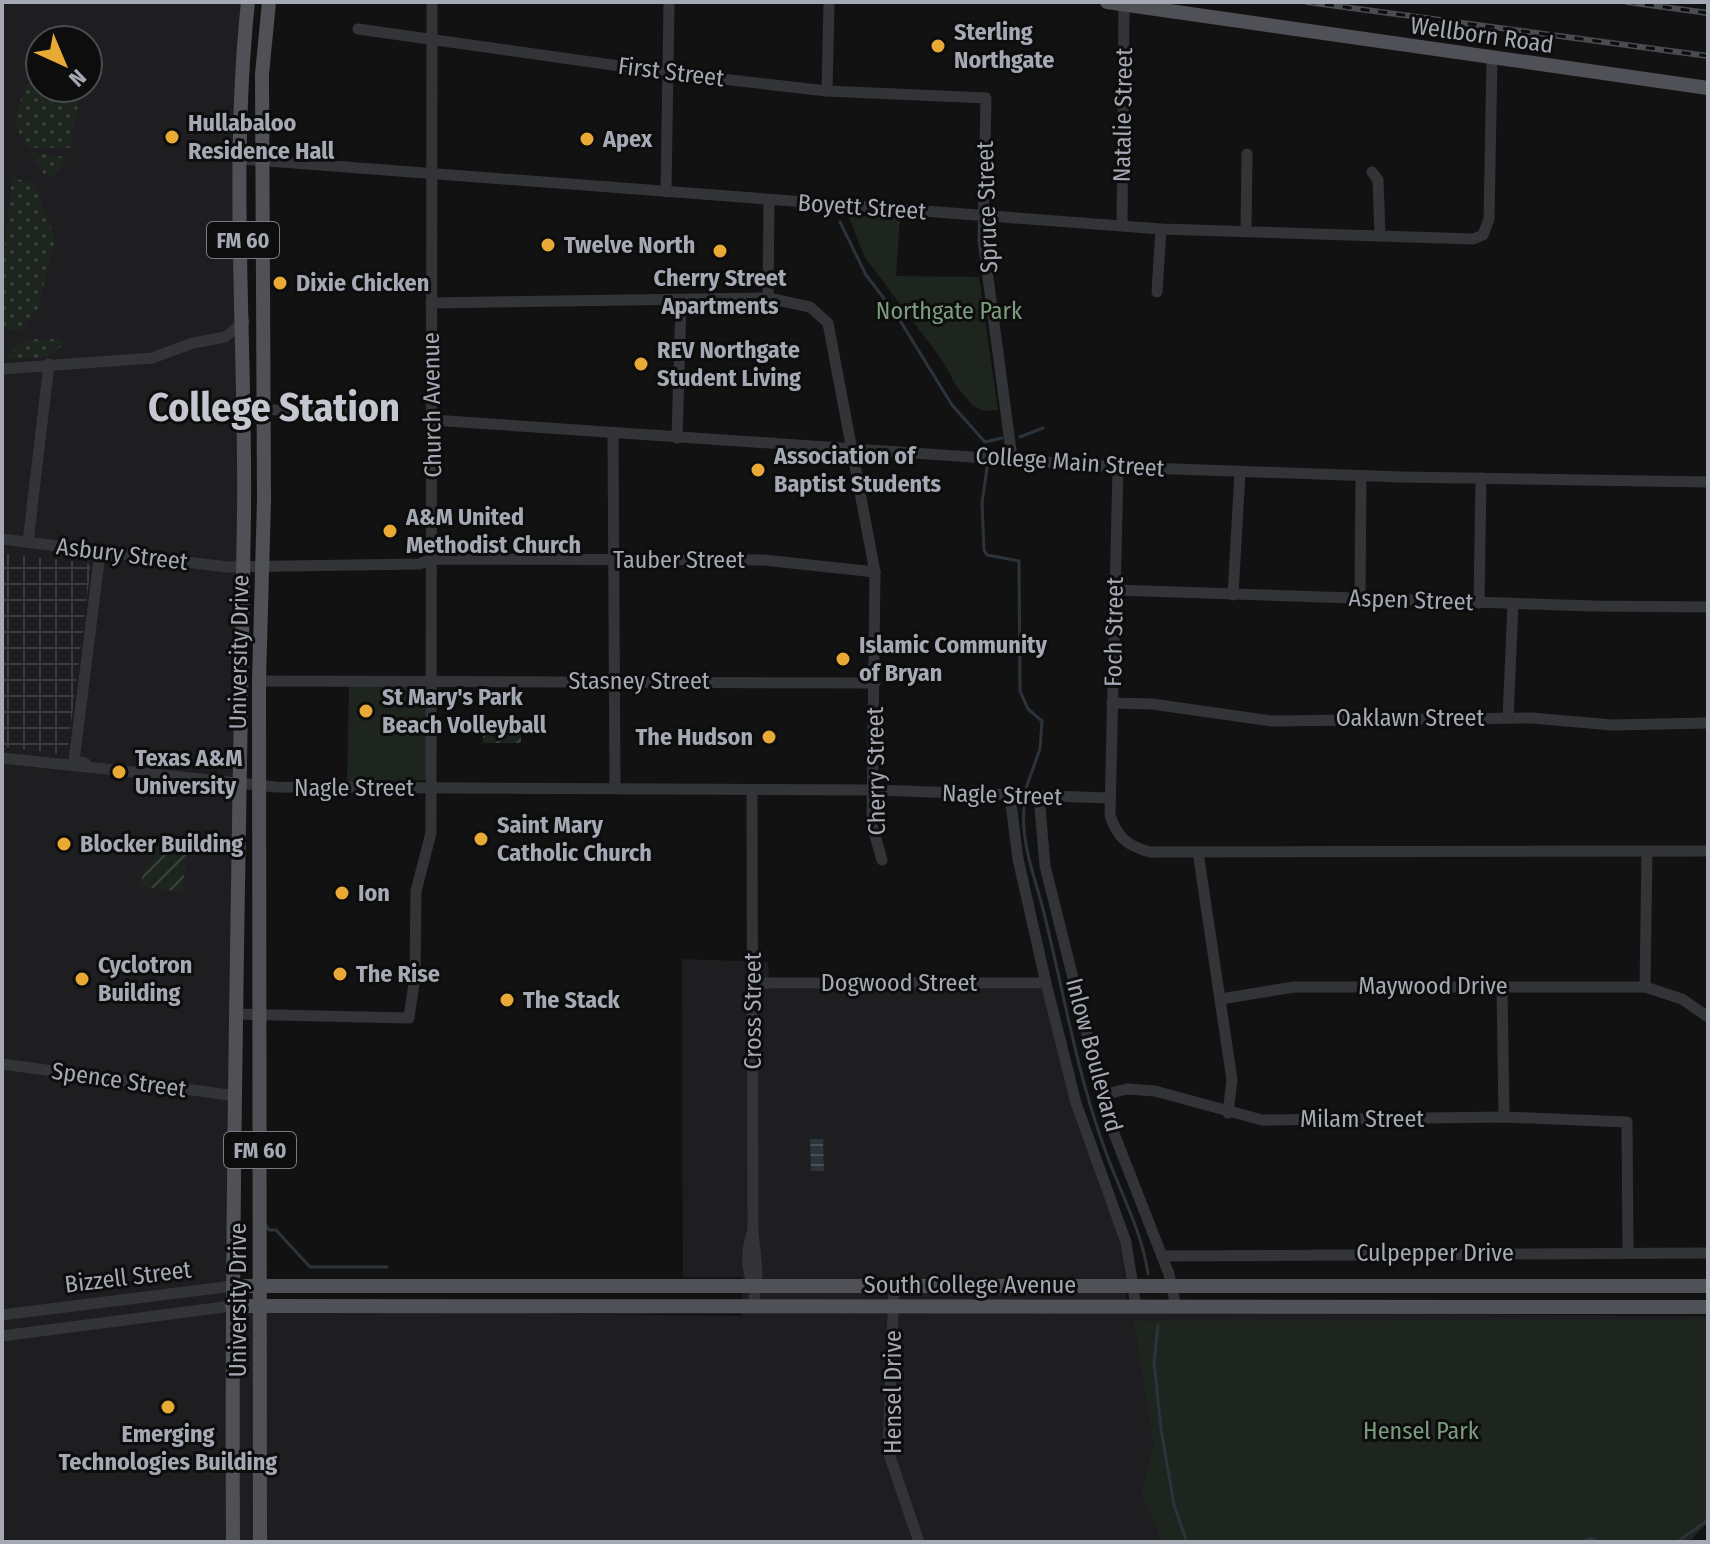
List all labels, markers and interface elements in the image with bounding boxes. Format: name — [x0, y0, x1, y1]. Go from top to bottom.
street label: Wellborn Road — [1409, 11, 1555, 59]
place label: Sterling Northgate — [954, 18, 1055, 74]
north arrow — [24, 24, 104, 104]
marker: Sterling Northgate — [929, 37, 947, 55]
street label: Natalie Street — [1108, 47, 1138, 182]
street label: First Street — [616, 52, 726, 92]
text: N — [63, 64, 92, 92]
place label: Hullabaloo Residence Hall — [188, 109, 335, 165]
place label: Apex — [602, 125, 653, 153]
marker: Hullabaloo Residence Hall — [163, 128, 181, 146]
marker: Apex — [578, 130, 596, 148]
street label: Spruce Street — [971, 140, 1003, 273]
street label: Boyett Street — [797, 189, 927, 225]
road number: FM 60 — [207, 222, 279, 258]
place label: Twelve North — [564, 231, 695, 259]
marker: Twelve North — [539, 236, 557, 254]
marker: Cherry Street Apartments — [711, 242, 729, 260]
place label: Cherry Street Apartments — [654, 264, 787, 320]
place label: Dixie Chicken — [296, 269, 429, 297]
marker: Dixie Chicken — [271, 274, 289, 292]
park label: Northgate Park — [876, 297, 1023, 325]
street label: Church Avenue — [417, 332, 447, 478]
place label: REV Northgate Student Living — [657, 336, 801, 392]
marker: REV Northgate Student Living — [632, 355, 650, 373]
district label: College Station — [148, 384, 400, 432]
street label: College Main Street — [975, 441, 1166, 483]
place label: Association of Baptist Students — [773, 442, 942, 498]
marker: Association of Baptist Students — [749, 461, 767, 479]
place label: A&M United Methodist Church — [405, 503, 581, 559]
marker: A&M United Methodist Church — [381, 522, 399, 540]
street label: Asbury Street — [55, 532, 189, 576]
street label: Tauber Street — [613, 546, 745, 574]
street label: University Drive — [224, 575, 254, 729]
street label: Foch Street — [1099, 577, 1129, 687]
street label: Aspen Street — [1348, 584, 1474, 616]
place label: Islamic Community of Bryan — [859, 631, 1047, 687]
marker: Islamic Community of Bryan — [834, 650, 852, 668]
street label: Stasney Street — [568, 667, 710, 695]
place label: St Mary's Park Beach Volleyball — [382, 683, 547, 739]
marker: St Mary's Park Beach Volleyball — [357, 702, 375, 720]
street label: Oaklawn Street — [1336, 704, 1484, 732]
street label: Cherry Street — [861, 706, 891, 836]
place label: The Hudson — [636, 723, 753, 751]
marker: The Hudson — [760, 728, 778, 746]
place label: Texas A&M University — [135, 744, 242, 800]
marker: Texas A&M University — [110, 763, 128, 781]
street label: Nagle Street — [294, 774, 414, 802]
street label: Nagle Street — [941, 779, 1063, 811]
place label: Saint Mary Catholic Church — [497, 811, 652, 867]
place label: Blocker Building — [80, 830, 243, 858]
marker: Saint Mary Catholic Church — [472, 830, 490, 848]
marker: Blocker Building — [55, 835, 73, 853]
place label: Ion — [358, 879, 390, 907]
marker: Ion — [333, 884, 351, 902]
place label: Cyclotron Building — [98, 951, 192, 1007]
street label: Cross Street — [739, 952, 767, 1070]
place label: The Rise — [356, 960, 440, 988]
marker: The Rise — [331, 965, 349, 983]
street label: Dogwood Street — [821, 969, 977, 997]
marker: Cyclotron Building — [73, 970, 91, 988]
street label: Maywood Drive — [1358, 972, 1508, 1000]
street label: Inlow Boulevard — [1060, 975, 1128, 1135]
place label: The Stack — [523, 986, 621, 1014]
marker: The Stack — [498, 991, 516, 1009]
street label: Spence Street — [50, 1057, 188, 1103]
street label: Milam Street — [1300, 1105, 1424, 1133]
road number: FM 60 — [224, 1132, 296, 1168]
street label: University Drive — [224, 1223, 252, 1377]
street label: Culpepper Drive — [1356, 1239, 1514, 1267]
street label: Bizzell Street — [63, 1255, 193, 1299]
street label: South College Avenue — [864, 1271, 1076, 1299]
street label: Hensel Drive — [879, 1330, 907, 1454]
marker: Emerging Technologies Building — [159, 1398, 177, 1416]
park label: Hensel Park — [1363, 1417, 1480, 1445]
place label: Emerging Technologies Building — [59, 1420, 277, 1476]

